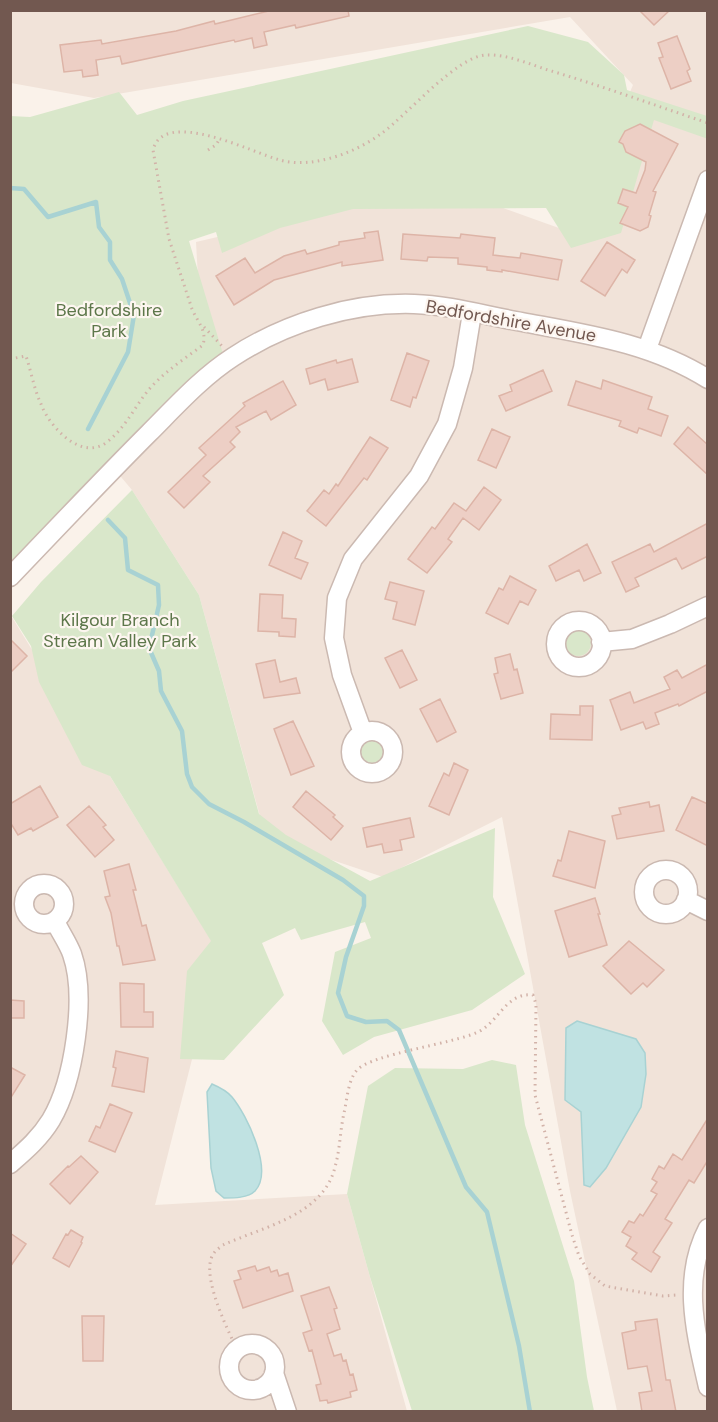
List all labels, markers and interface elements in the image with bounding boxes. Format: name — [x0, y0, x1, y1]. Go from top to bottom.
street label: Bedfordshire Avenue — [424, 294, 598, 348]
park label: Bedfordshire Park — [56, 298, 162, 343]
park label: Kilgour Branch Stream Valley Park — [43, 608, 197, 653]

